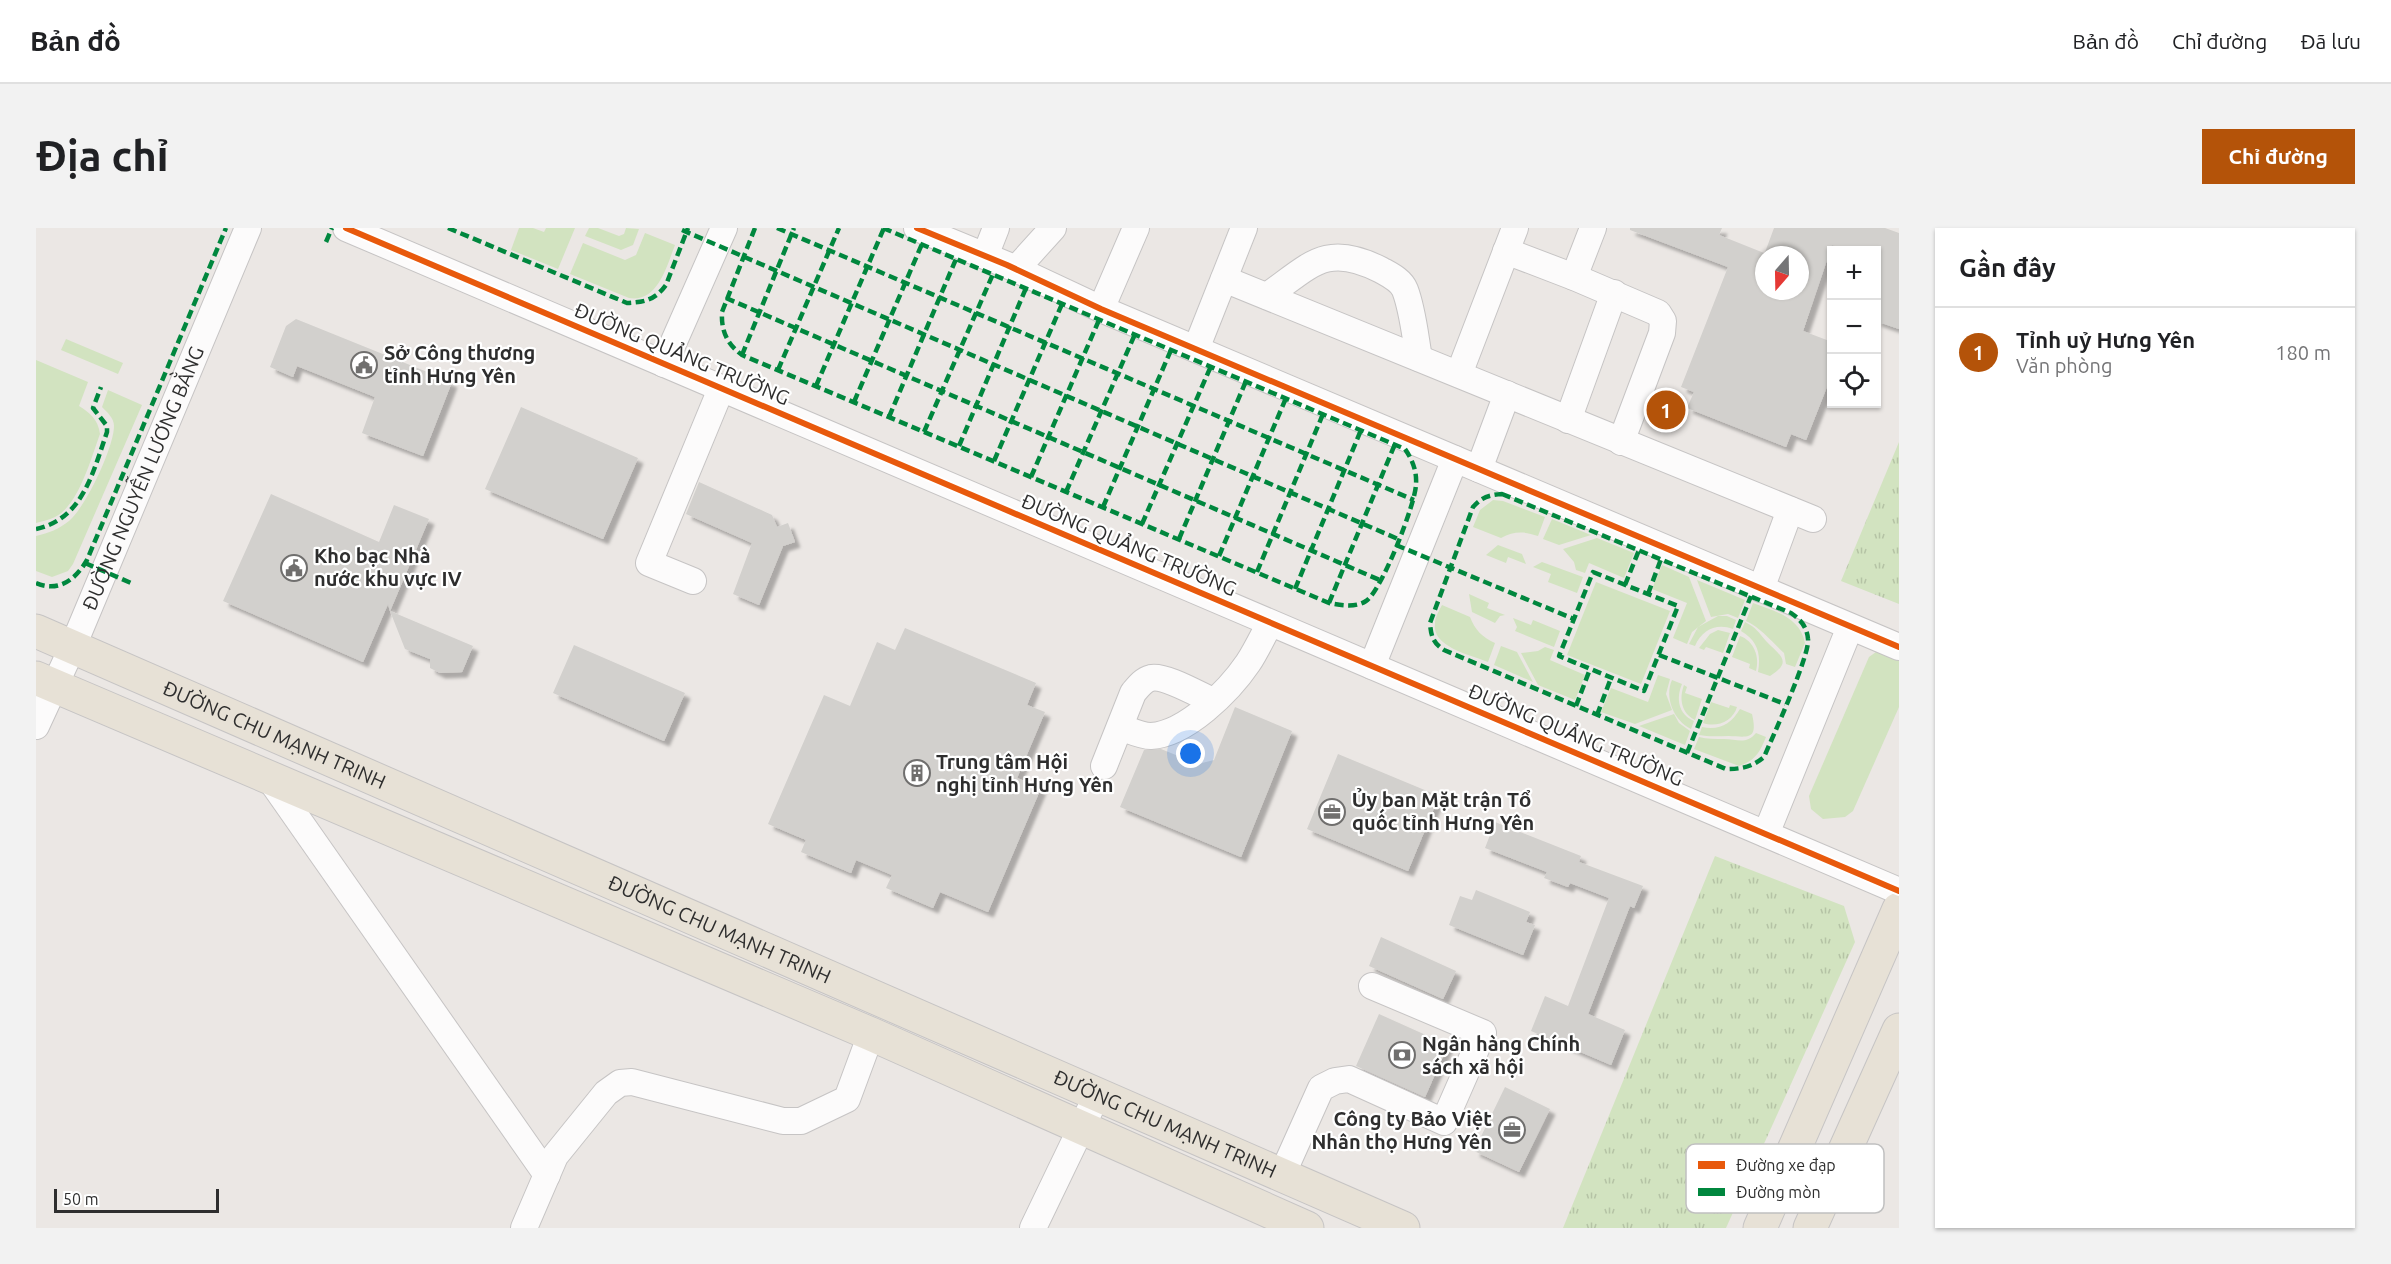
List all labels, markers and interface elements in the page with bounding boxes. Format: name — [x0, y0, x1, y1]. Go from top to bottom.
text: Bản đồ — [30, 25, 121, 56]
text: Bản đồ — [2073, 29, 2139, 53]
text: Chỉ đường — [2172, 29, 2267, 53]
text: Đã lưu — [2300, 29, 2361, 53]
button: Chỉ đường — [2202, 129, 2355, 184]
text: Địa chỉ — [36, 132, 168, 179]
north arrow — [1755, 246, 1809, 300]
map controls — [1827, 246, 1881, 408]
button: + — [1827, 246, 1881, 300]
text: Gần đây — [1959, 253, 2056, 282]
street label: ĐƯỜNG QUẢNG TRƯỜNG — [571, 296, 794, 409]
button: − — [1827, 300, 1881, 354]
text: Tỉnh uỷ Hưng Yên — [2016, 327, 2195, 352]
place label: Sở Công thương tỉnh Hưng Yên — [384, 341, 535, 387]
text: 1 — [1973, 341, 1984, 364]
text: 180 m — [2275, 341, 2331, 364]
street label: ĐƯỜNG NGUYỄN LƯƠNG BẰNG — [77, 343, 208, 613]
public building icon: Sở Công thương tỉnh Hưng Yên — [349, 350, 379, 380]
button: locate — [1827, 354, 1881, 408]
text: Văn phòng — [2016, 354, 2112, 377]
pin: 1 — [1646, 388, 1686, 432]
street label: ĐƯỜNG QUẢNG TRƯỜNG — [1018, 487, 1241, 600]
place label: Kho bạc Nhà nước khu vực IV — [314, 544, 462, 590]
public building icon: Kho bạc Nhà nước khu vực IV — [279, 553, 309, 583]
street label: ĐƯỜNG CHU MẠNH TRINH — [160, 676, 389, 793]
street label: ĐƯỜNG QUẢNG TRƯỜNG — [1465, 677, 1688, 790]
your location — [1176, 739, 1205, 768]
place label: Trung tâm Hội nghị tỉnh Hưng Yên — [936, 750, 1113, 796]
building icon: Trung tâm Hội nghị tỉnh Hưng Yên — [902, 758, 932, 788]
place label: Ủy ban Mặt trận Tổ quốc tỉnh Hưng Yên — [1352, 788, 1534, 834]
office icon: Ủy ban Mặt trận Tổ quốc tỉnh Hưng Yên — [1317, 797, 1347, 827]
street label: ĐƯỜNG CHU MẠNH TRINH — [605, 870, 835, 988]
place label: Ngân hàng Chính sách xã hội — [1422, 1032, 1580, 1078]
bank icon: Ngân hàng Chính sách xã hội — [1387, 1040, 1417, 1070]
street label: ĐƯỜNG CHU MẠNH TRINH — [1050, 1065, 1280, 1182]
place label: Công ty Bảo Việt Nhân thọ Hưng Yên — [1311, 1107, 1492, 1153]
office icon: Công ty Bảo Việt Nhân thọ Hưng Yên — [1497, 1115, 1527, 1145]
legend — [1686, 1144, 1884, 1213]
text: Đường xe đạp — [1736, 1156, 1836, 1174]
text: Đường mòn — [1736, 1183, 1821, 1201]
scale bar — [54, 1186, 219, 1214]
text: 50 m — [63, 1190, 99, 1208]

